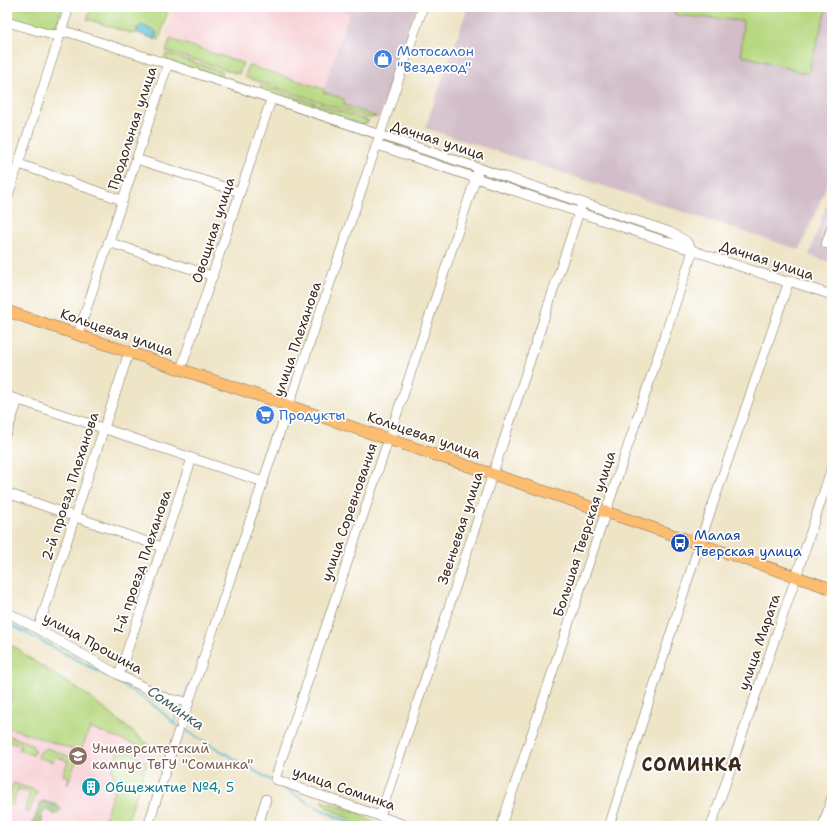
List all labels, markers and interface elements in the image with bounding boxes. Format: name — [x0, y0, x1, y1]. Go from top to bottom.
place label: Мотосалон "Вездеход" — [397, 42, 474, 76]
shop icon: Мотосалон "Вездеход" — [372, 48, 394, 70]
street label: Продольная улица — [104, 64, 161, 192]
street label: Дачная улица — [389, 116, 488, 164]
street label: Овощная улица — [187, 175, 239, 285]
street label: Дачная улица — [718, 236, 817, 284]
street label: улица Плеханова — [269, 279, 325, 399]
street label: Кольцевая улица — [58, 304, 176, 360]
supermarket icon: Продукты — [254, 404, 276, 426]
place label: Продукты — [279, 406, 346, 424]
street label: Кольцевая улица — [365, 407, 483, 463]
street label: 2-й проезд Плеханова — [38, 409, 103, 562]
street label: улица Соревнования — [317, 441, 381, 583]
street label: Большая Тверская улица — [549, 448, 619, 619]
street label: Звеньевая улица — [433, 469, 487, 587]
street label: 1-й проезд Плеханова — [109, 487, 175, 637]
place label: Малая Тверская улица — [694, 526, 802, 560]
bus stop icon: Малая Тверская улица — [669, 532, 691, 554]
street label: улица Марата — [734, 591, 784, 693]
street label: улица Прошина — [40, 608, 146, 678]
water label: Соминка — [143, 681, 209, 735]
place label: Университетский кампус ТвГУ "Соминка" — [92, 739, 254, 773]
school or university icon: Университетский кампус ТвГУ "Соминка" — [67, 745, 89, 767]
district label: СОМИНКА — [642, 753, 742, 777]
street label: улица Соминка — [290, 762, 398, 814]
building icon: Общежитие №4, 5 — [80, 776, 102, 798]
place label: Общежитие №4, 5 — [105, 778, 234, 796]

